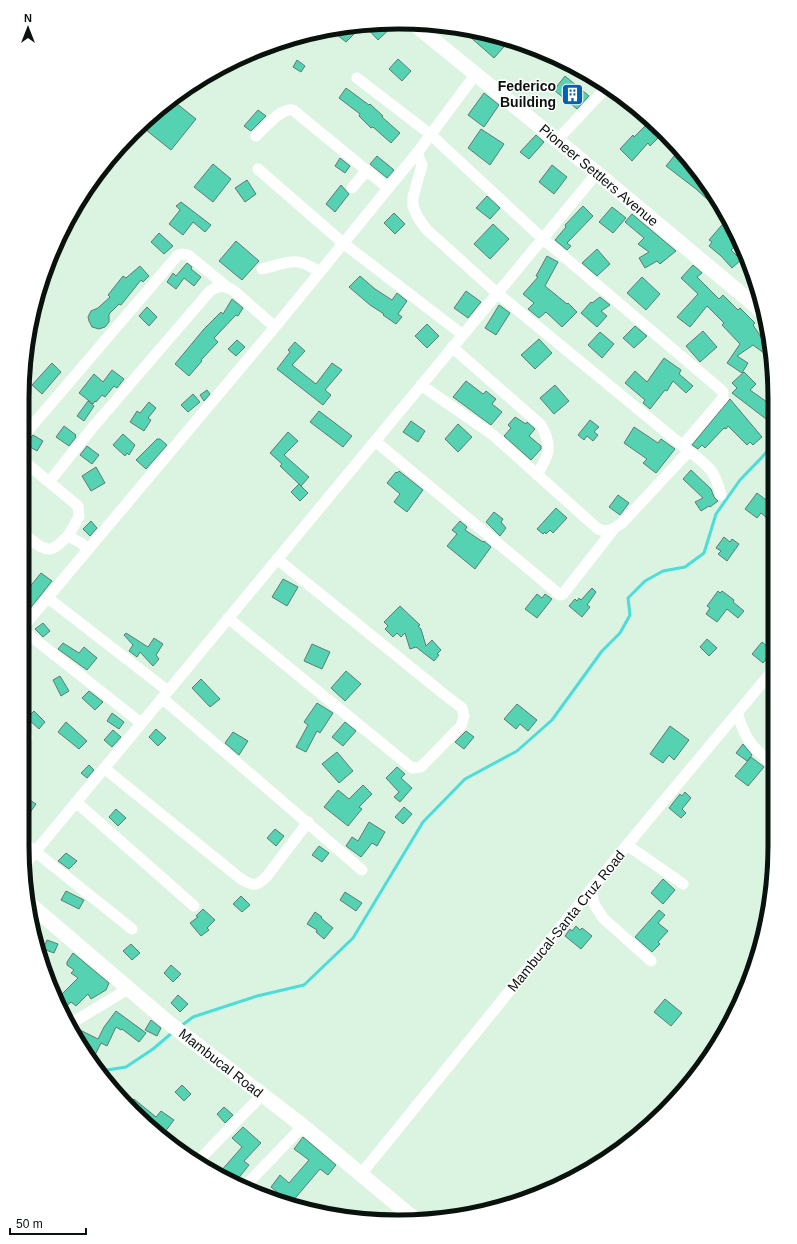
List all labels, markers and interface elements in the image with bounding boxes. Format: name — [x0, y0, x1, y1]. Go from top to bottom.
north arrow — [8, 8, 48, 48]
text: N — [24, 12, 32, 24]
place label: Federico Building — [498, 78, 556, 110]
building icon: Federico Building — [559, 81, 585, 107]
street label: Pioneer Settlers Avenue — [536, 121, 662, 229]
street label: Mambucal-Santa Cruz Road — [504, 847, 628, 995]
street label: Mambucal Road — [176, 1025, 266, 1101]
scale bar — [10, 1210, 86, 1236]
text: 50 m — [16, 1217, 43, 1231]

